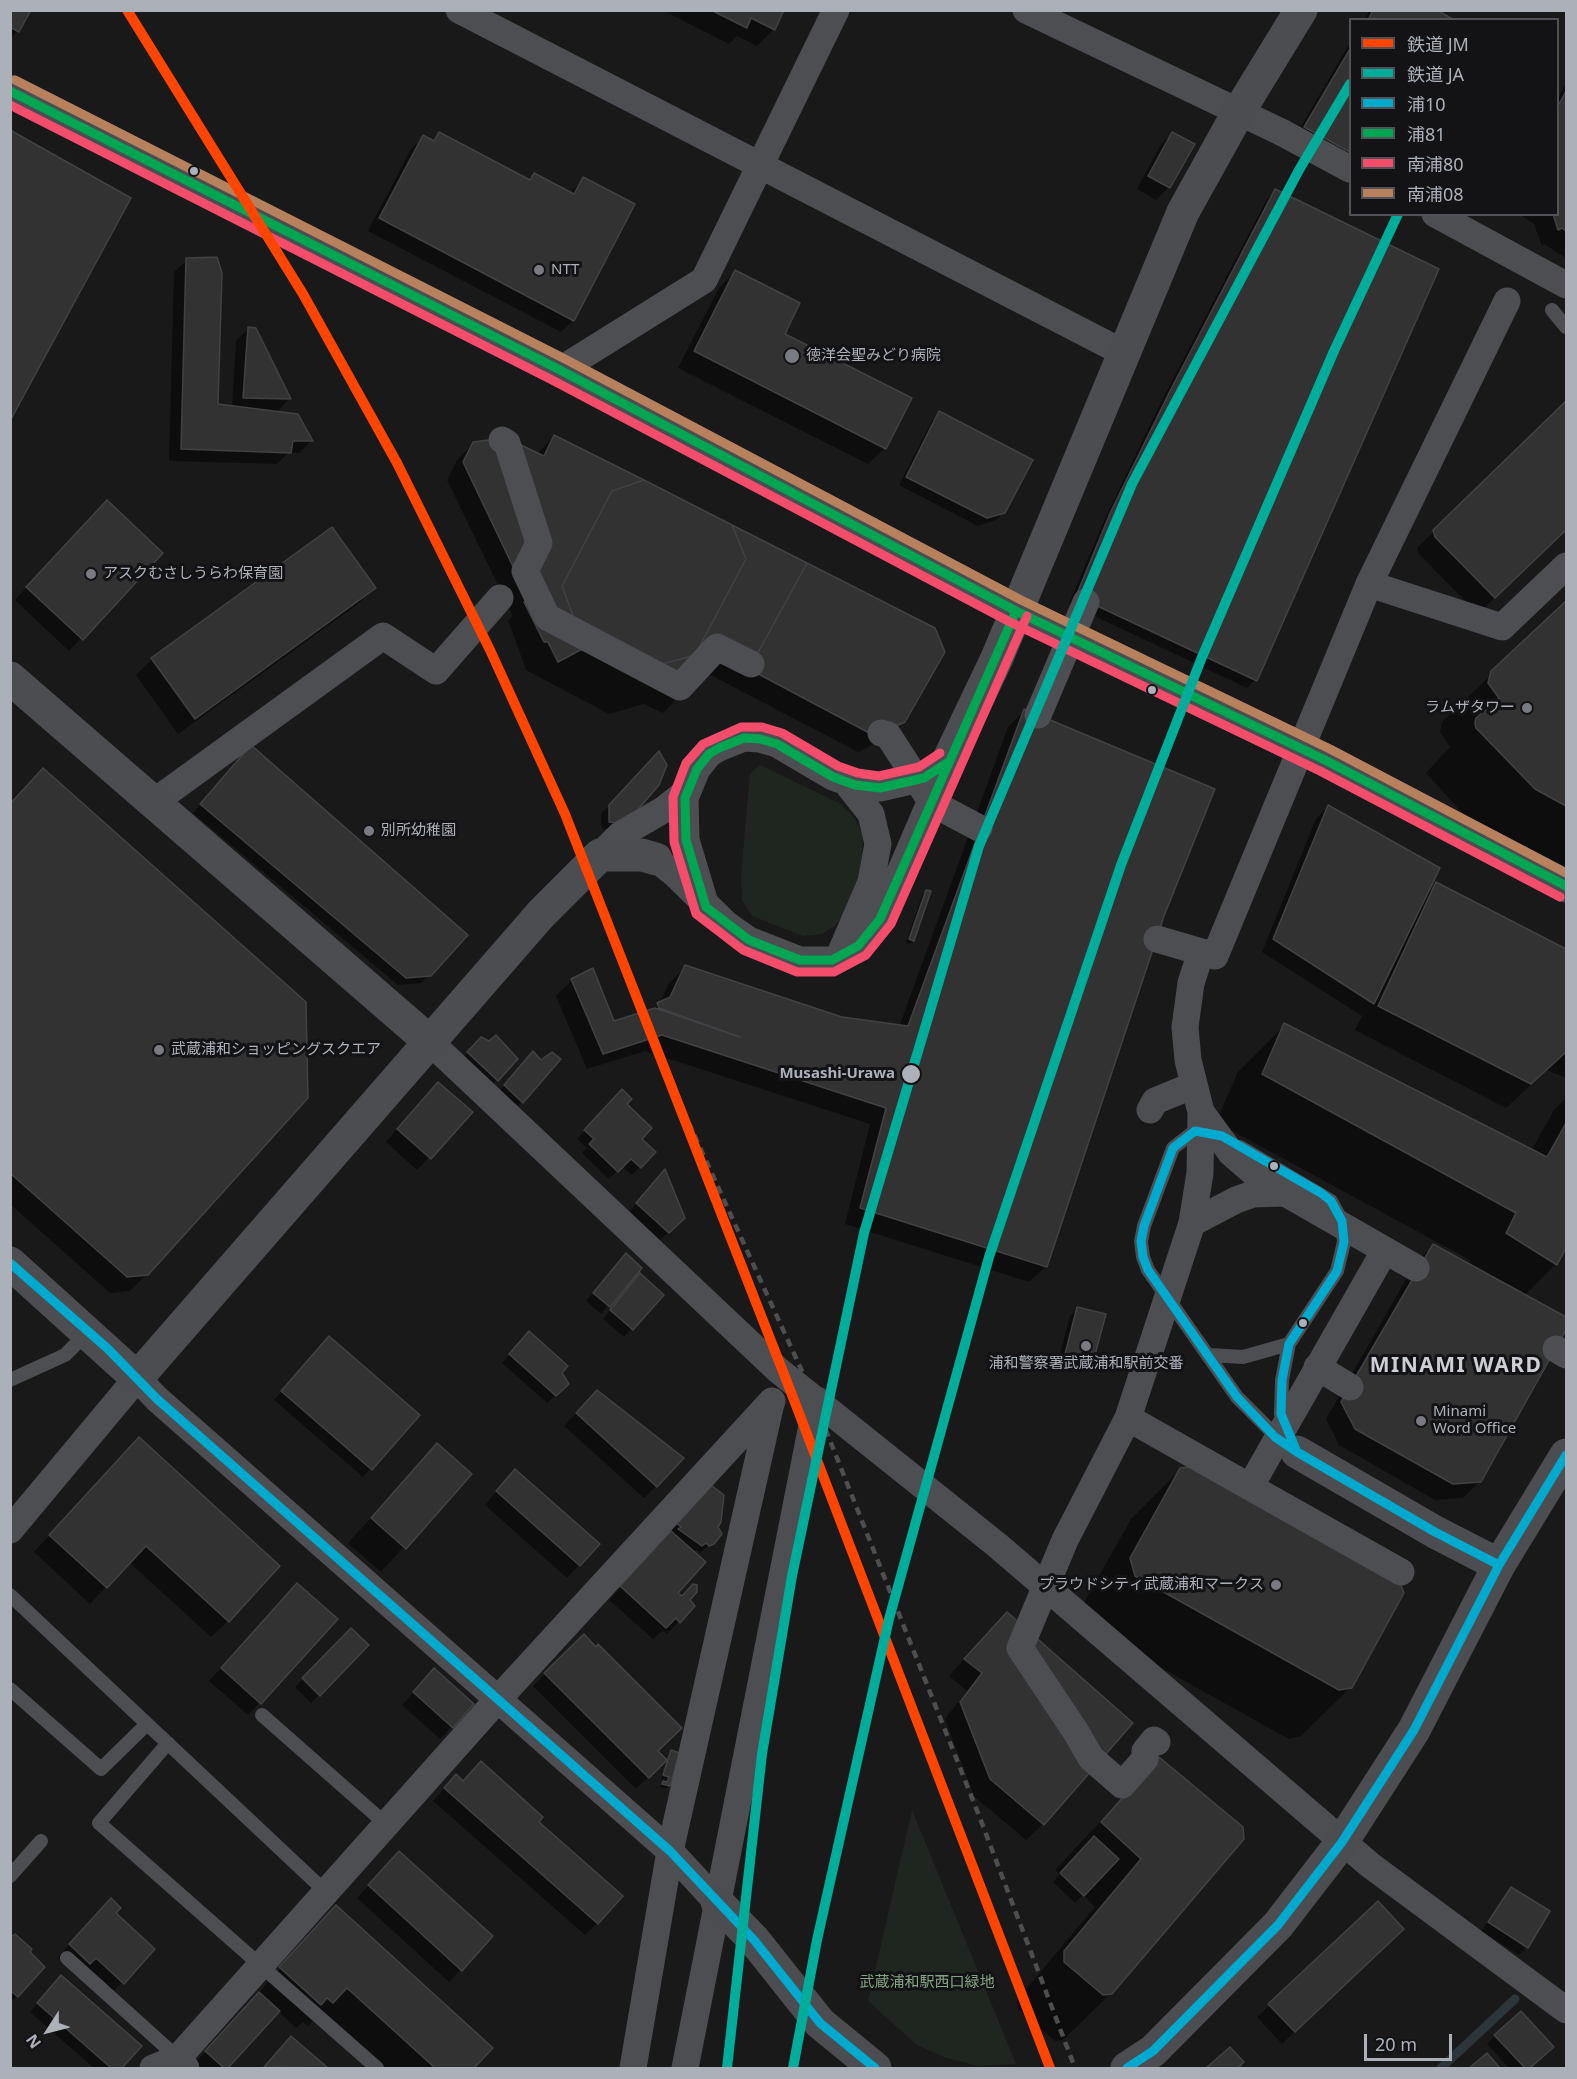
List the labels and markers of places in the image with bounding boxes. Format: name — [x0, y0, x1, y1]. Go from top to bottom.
unlabelled marker — [188, 165, 200, 177]
place label: NTT — [551, 261, 579, 279]
marker: NTT — [532, 263, 546, 277]
marker: 徳洋会聖みどり病院 — [783, 347, 801, 365]
place label: 徳洋会聖みどり病院 — [806, 347, 941, 365]
place label: アスクむさしうらわ保育園 — [103, 565, 283, 583]
marker: アスクむさしうらわ保育園 — [84, 567, 98, 581]
unlabelled marker — [1146, 684, 1158, 696]
place label: ラムザタワー — [1425, 699, 1515, 717]
marker: ラムザタワー — [1520, 701, 1534, 715]
place label: 別所幼稚園 — [381, 822, 456, 840]
marker: 別所幼稚園 — [362, 824, 376, 838]
place label: 武蔵浦和ショッピングスクエア — [171, 1041, 381, 1059]
marker: 武蔵浦和ショッピングスクエア — [152, 1043, 166, 1057]
marker: Musashi-Urawa — [900, 1063, 922, 1085]
place label: Musashi-Urawa — [779, 1065, 895, 1083]
unlabelled marker — [1268, 1160, 1280, 1172]
unlabelled marker — [1297, 1317, 1309, 1329]
marker: 浦和警察署武蔵浦和駅前交番 — [1079, 1339, 1093, 1353]
place label: 浦和警察署武蔵浦和駅前交番 — [989, 1355, 1183, 1373]
place label: Minami Word Office — [1433, 1403, 1516, 1438]
marker: Minami Word Office — [1414, 1414, 1428, 1428]
place label: プラウドシティ武蔵浦和マークス — [1039, 1576, 1264, 1594]
marker: プラウドシティ武蔵浦和マークス — [1269, 1578, 1283, 1592]

